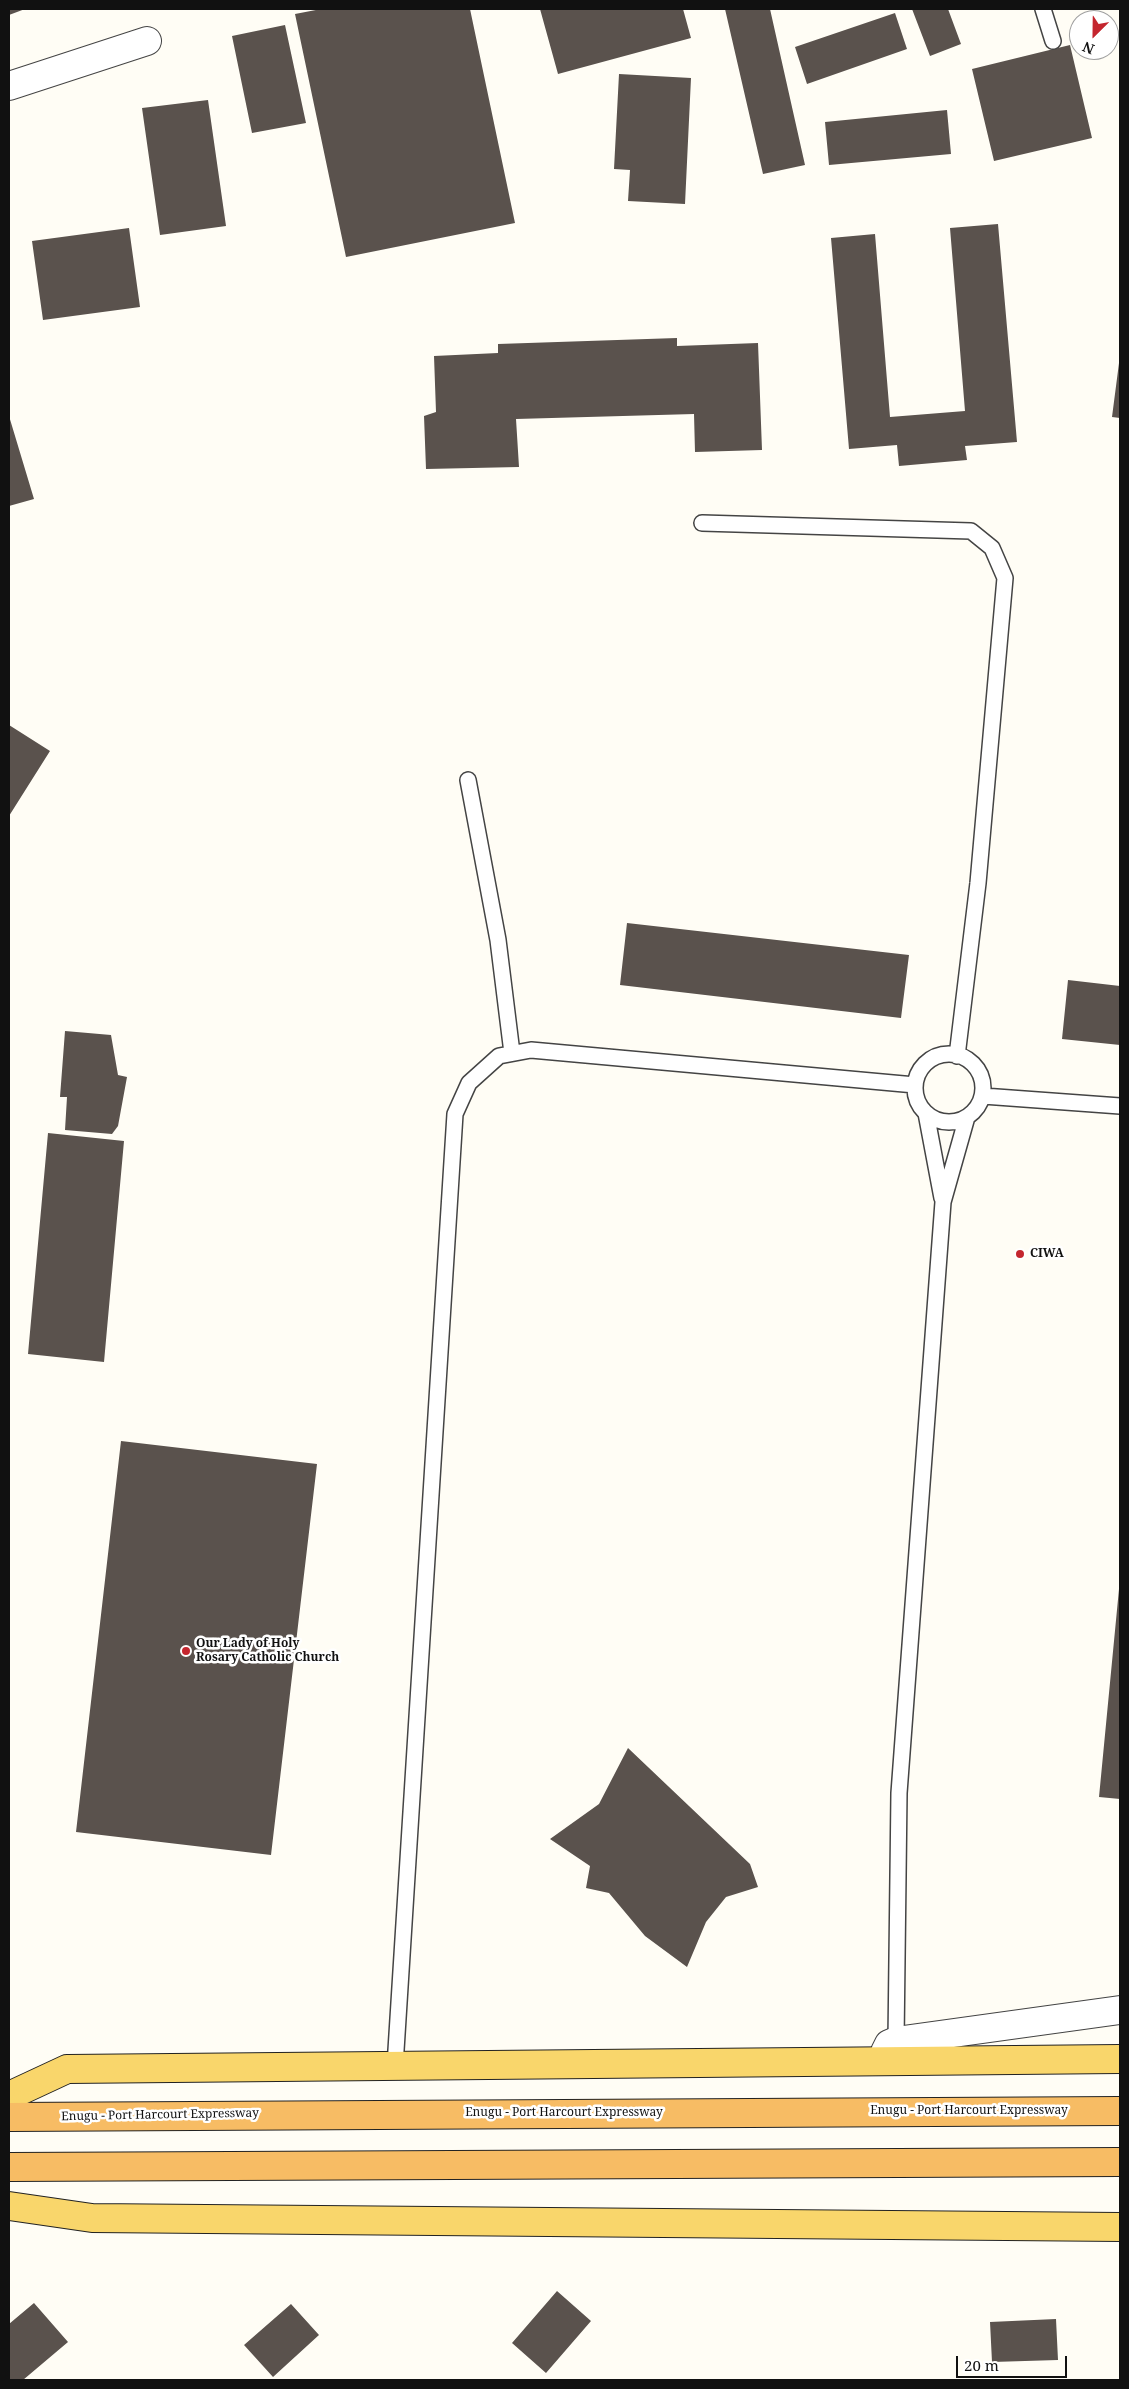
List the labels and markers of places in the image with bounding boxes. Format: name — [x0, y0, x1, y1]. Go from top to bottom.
place label: CIWA — [1030, 1247, 1064, 1261]
marker: CIWA — [1014, 1248, 1026, 1260]
place label: Our Lady of Holy Rosary Catholic Church — [196, 1637, 339, 1665]
marker: Our Lady of Holy Rosary Catholic Church — [180, 1645, 192, 1657]

